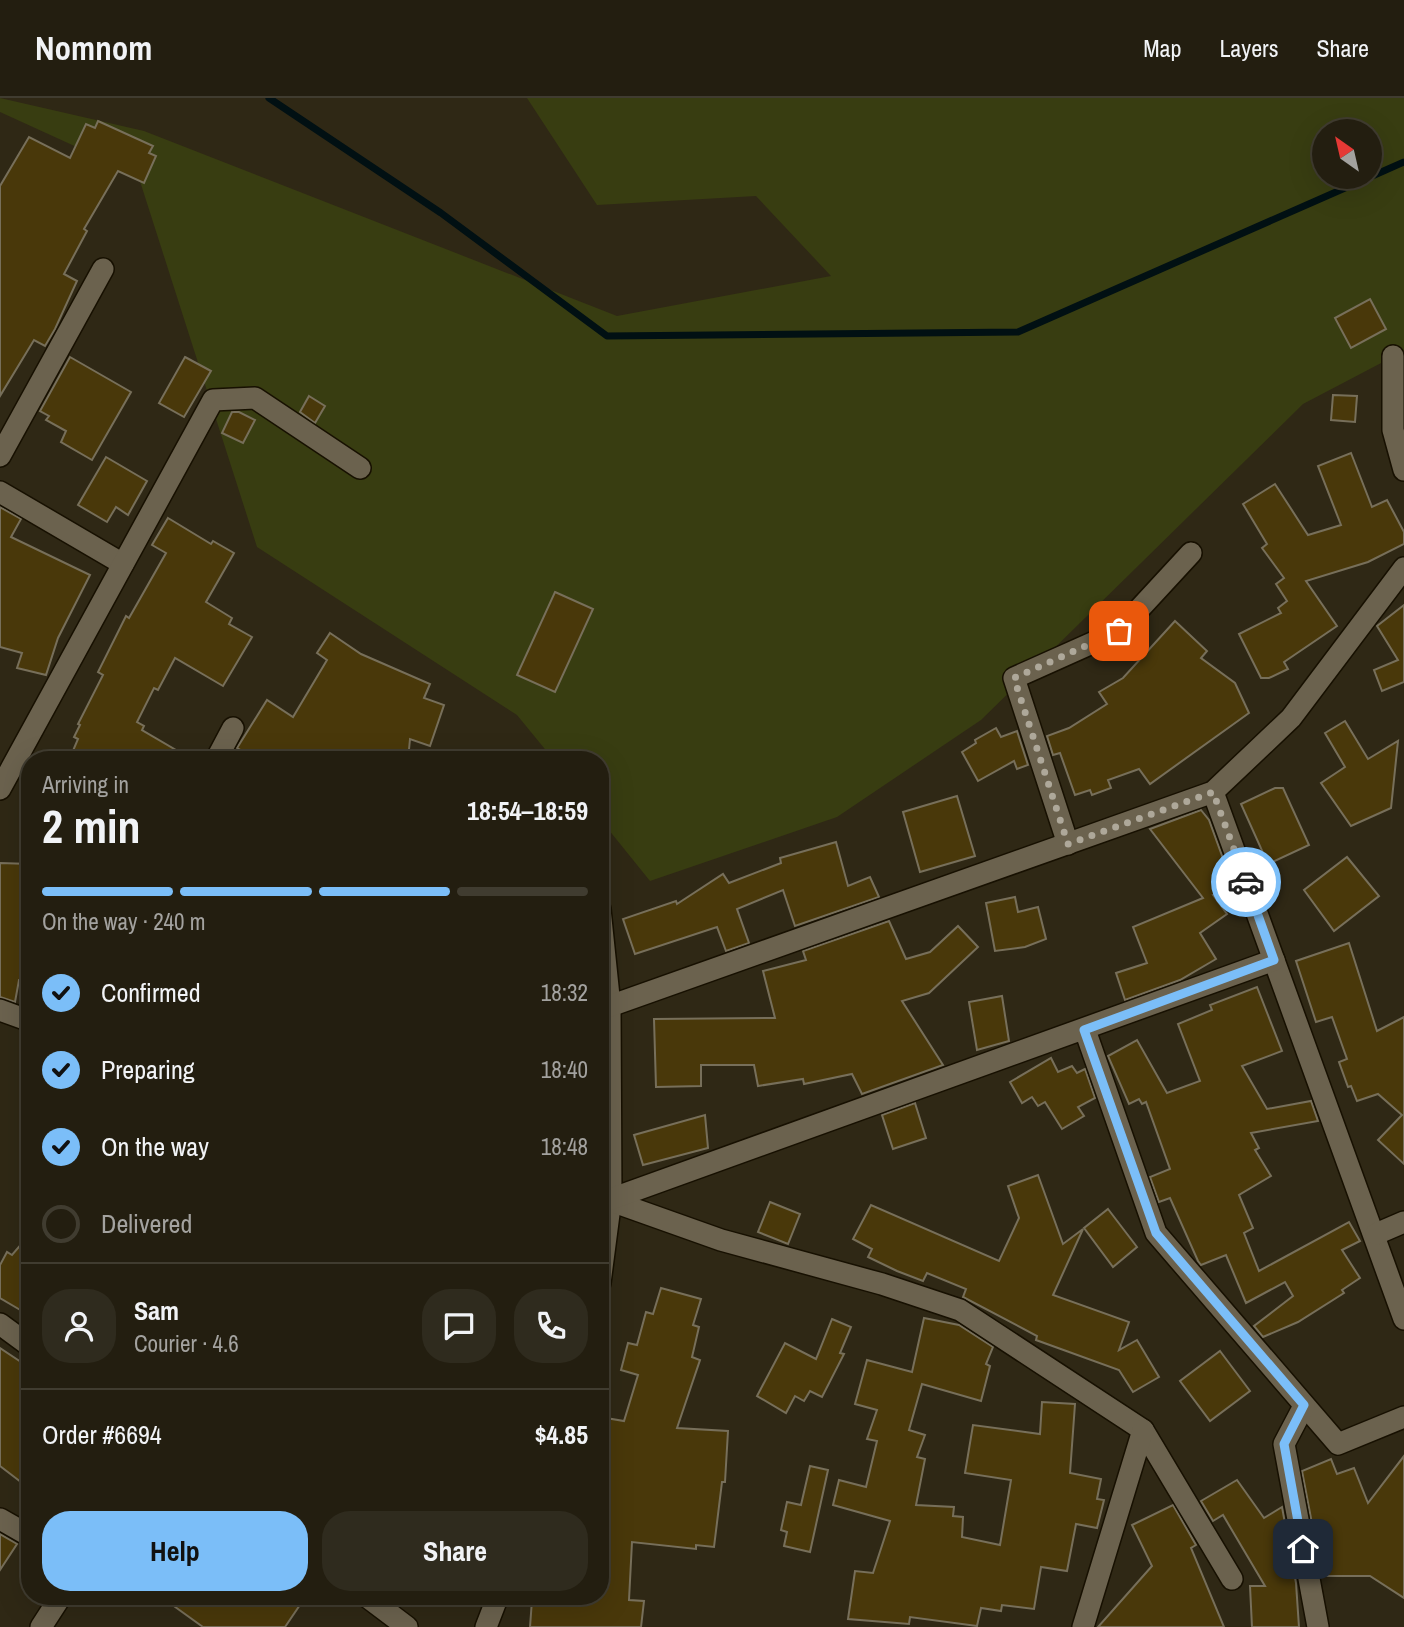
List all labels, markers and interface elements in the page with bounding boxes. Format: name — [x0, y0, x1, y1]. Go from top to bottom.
text: Nomnom — [35, 26, 152, 70]
text: Map — [1143, 32, 1181, 64]
text: Layers — [1219, 32, 1278, 64]
text: Share — [1316, 32, 1369, 64]
north arrow — [1312, 119, 1382, 189]
map controls — [1312, 119, 1382, 189]
pin — [1089, 601, 1149, 661]
icon: bag — [1100, 612, 1138, 650]
text: Arriving in — [42, 769, 129, 800]
text: 18:54–18:59 — [467, 793, 588, 828]
text: 2 min — [42, 795, 141, 857]
courier — [1211, 847, 1281, 917]
icon: car — [1227, 863, 1265, 901]
text: On the way · 240 m — [42, 906, 206, 937]
icon: check — [42, 974, 80, 1012]
text: Confirmed — [101, 975, 201, 1010]
text: 18:32 — [541, 977, 588, 1008]
icon: check — [42, 1051, 80, 1089]
text: Preparing — [101, 1052, 195, 1087]
text: 18:40 — [541, 1054, 588, 1085]
icon: check — [42, 1128, 80, 1166]
text: On the way — [101, 1129, 209, 1164]
text: 18:48 — [541, 1131, 588, 1162]
text: Delivered — [101, 1206, 192, 1241]
button: person — [42, 1289, 116, 1363]
button: chat — [422, 1289, 496, 1363]
button: phone — [514, 1289, 588, 1363]
text: Sam — [134, 1293, 179, 1328]
text: Courier · 4.6 — [134, 1328, 239, 1359]
text: Order #6694 — [42, 1417, 162, 1452]
text: $4.85 — [535, 1417, 588, 1452]
button: Help — [42, 1511, 308, 1591]
button: Share — [322, 1511, 588, 1591]
pin — [1273, 1519, 1333, 1579]
icon: home — [1284, 1530, 1322, 1568]

